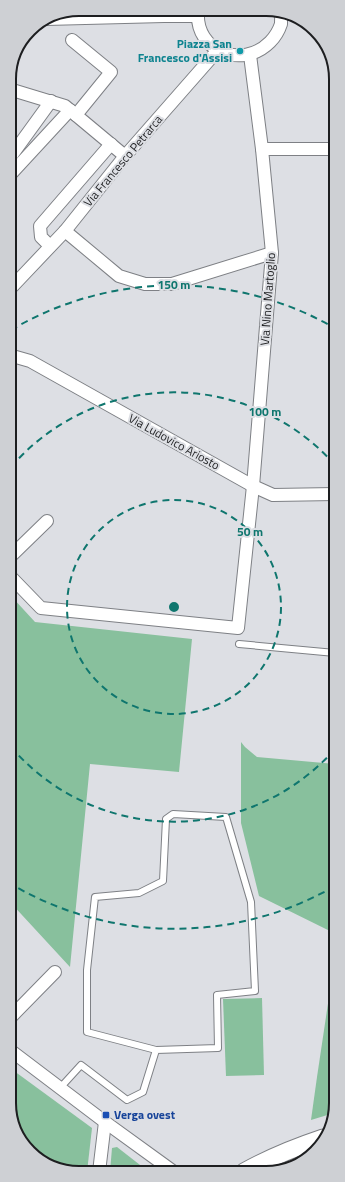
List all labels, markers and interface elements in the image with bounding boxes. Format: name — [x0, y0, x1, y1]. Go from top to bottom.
place label: Piazza San Francesco d'Assisi — [138, 34, 232, 67]
marker: Piazza San Francesco d'Assisi — [235, 46, 245, 56]
street label: Via Francesco Petrarca — [78, 111, 167, 211]
street label: Via Nino Martoglio — [255, 252, 280, 346]
text: 150 m — [158, 275, 190, 294]
text: 100 m — [249, 402, 281, 421]
street label: Via Ludovico Ariosto — [125, 409, 223, 475]
text: 50 m — [237, 522, 263, 541]
centre of rings — [167, 600, 181, 614]
place label: Verga ovest — [114, 1105, 176, 1124]
marker: Verga ovest — [101, 1110, 111, 1120]

